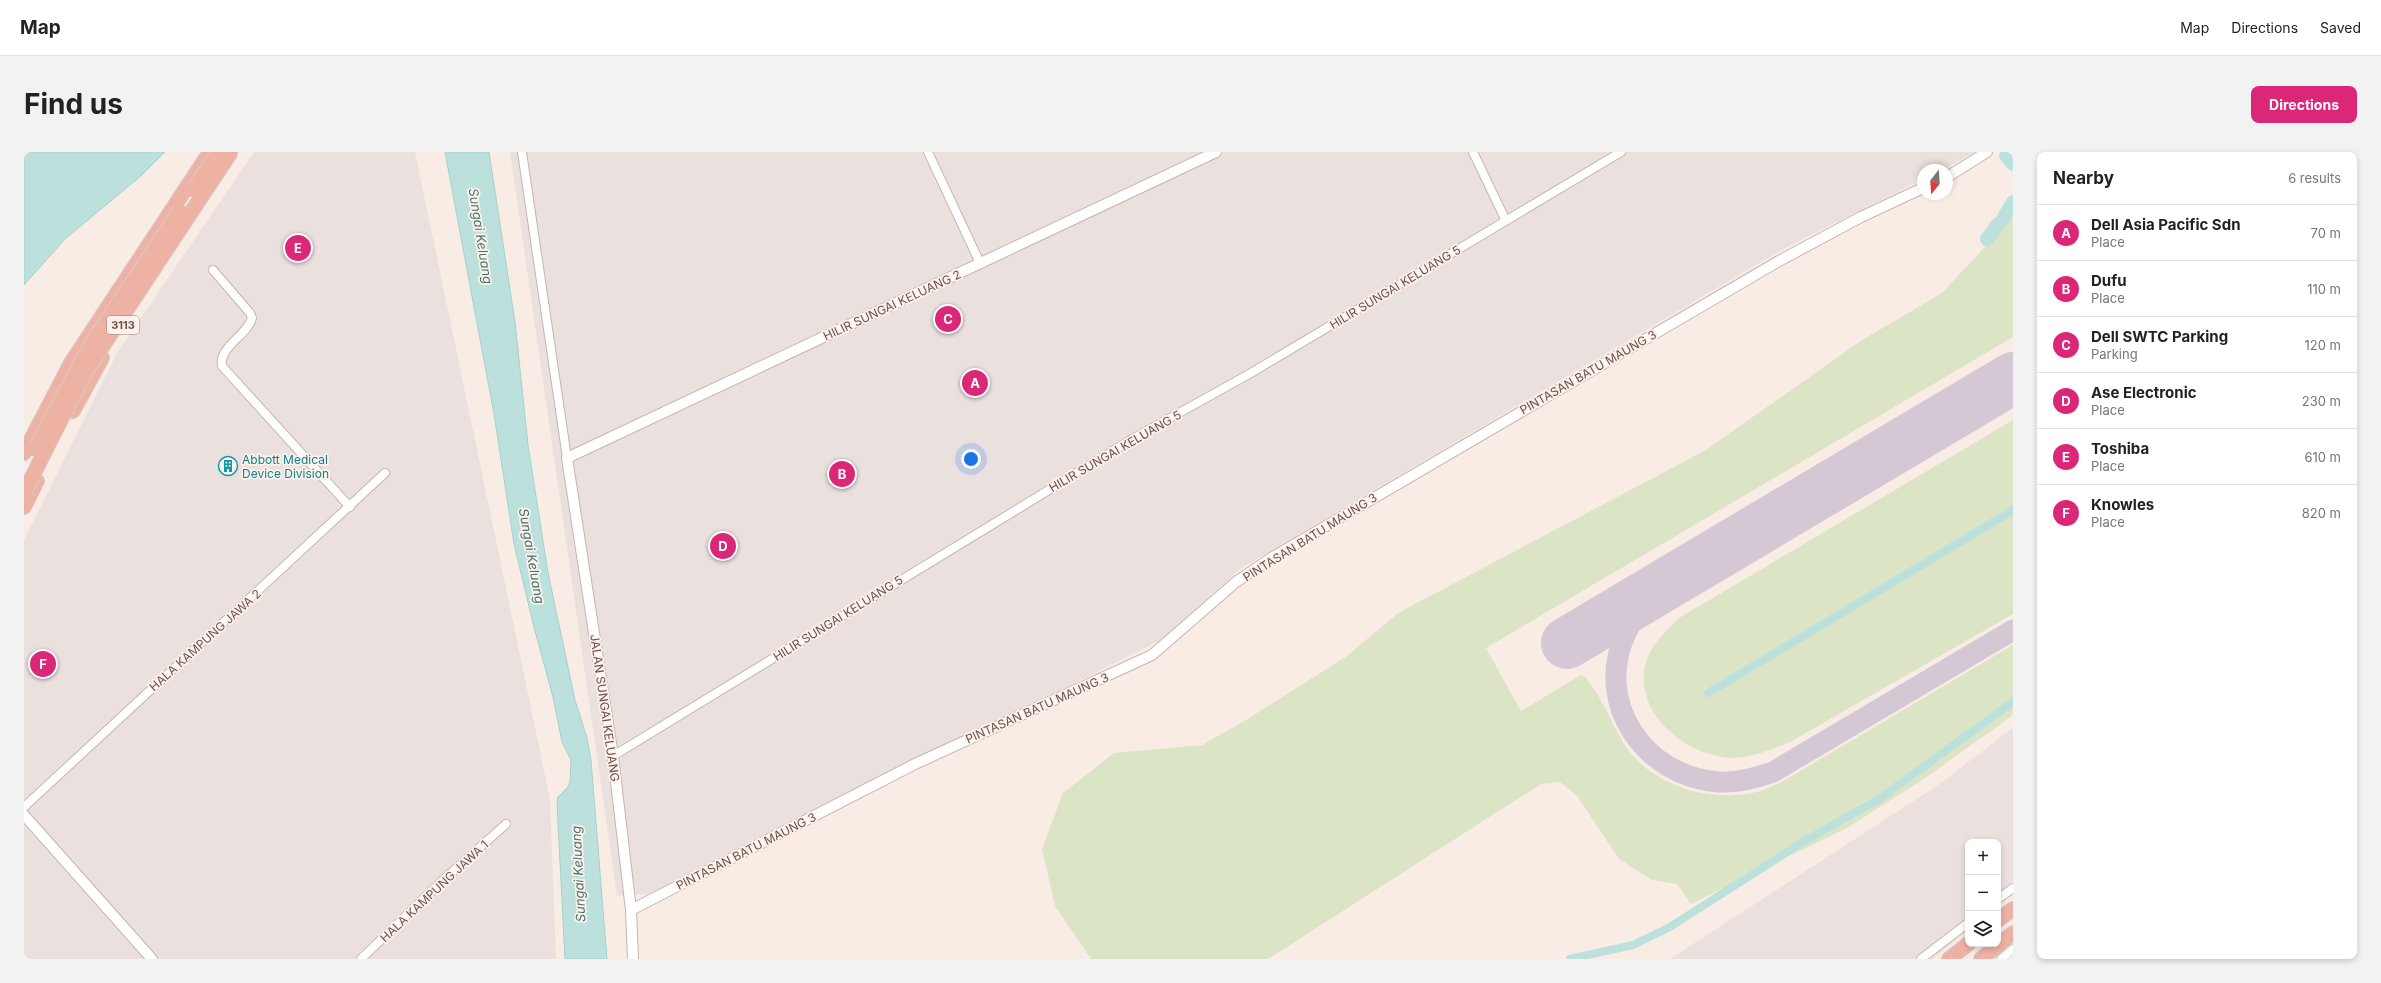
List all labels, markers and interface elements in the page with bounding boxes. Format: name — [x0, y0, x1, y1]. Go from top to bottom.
text: Map — [20, 16, 61, 39]
text: Map — [2180, 19, 2209, 36]
text: Directions — [2231, 19, 2298, 36]
text: Saved — [2320, 19, 2361, 36]
button: Directions — [2251, 86, 2357, 123]
text: Find us — [24, 87, 123, 121]
north arrow — [1917, 164, 1953, 200]
text: Nearby — [2053, 168, 2114, 188]
text: 6 results — [2288, 170, 2341, 186]
water label: Sungai Keluang — [466, 187, 496, 285]
text: Dell Asia Pacific Sdn — [2091, 215, 2241, 234]
text: A — [2061, 225, 2071, 241]
text: 70 m — [2311, 225, 2341, 241]
pin: E — [285, 233, 311, 263]
text: Place — [2091, 234, 2125, 250]
street label: HILIR SUNGAI KELUANG 5 — [1327, 242, 1463, 332]
street label: HILIR SUNGAI KELUANG 2 — [821, 266, 963, 344]
text: Dufu — [2091, 271, 2126, 290]
text: B — [2062, 281, 2070, 297]
text: 110 m — [2307, 281, 2341, 297]
text: Place — [2091, 290, 2125, 306]
pin: C — [935, 304, 961, 334]
road number: 3113 — [107, 316, 139, 334]
street label: PINTASAN BATU MAUNG 3 — [1517, 327, 1659, 417]
text: Dell SWTC Parking — [2091, 327, 2228, 346]
text: C — [2061, 337, 2071, 353]
text: 120 m — [2305, 337, 2341, 353]
text: Parking — [2091, 346, 2138, 362]
pin: A — [962, 368, 988, 398]
text: Ase Electronic — [2091, 383, 2197, 402]
text: D — [2061, 393, 2071, 409]
text: 230 m — [2302, 393, 2341, 409]
text: Place — [2091, 402, 2125, 418]
street label: HILIR SUNGAI KELUANG 5 — [1046, 407, 1184, 495]
text: Toshiba — [2091, 439, 2149, 458]
your location — [961, 449, 981, 469]
text: E — [2062, 449, 2070, 465]
text: 610 m — [2304, 449, 2341, 465]
place label: Abbott Medical Device Division — [242, 452, 329, 481]
building icon: Abbott Medical Device Division — [217, 455, 239, 477]
text: Place — [2091, 458, 2125, 474]
pin: B — [829, 459, 855, 489]
street label: PINTASAN BATU MAUNG 3 — [1240, 490, 1380, 584]
text: Knowles — [2091, 495, 2154, 514]
text: F — [2062, 505, 2070, 521]
text: 820 m — [2302, 505, 2341, 521]
water label: Sungai Keluang — [516, 507, 548, 605]
text: Place — [2091, 514, 2125, 530]
pin: D — [710, 531, 736, 561]
street label: HILIR SUNGAI KELUANG 5 — [770, 572, 906, 664]
street label: HALA KAMPUNG JAWA 2 — [146, 586, 264, 694]
street label: JALAN SUNGAI KELUANG — [587, 633, 623, 783]
pin: F — [30, 649, 56, 679]
street label: PINTASAN BATU MAUNG 3 — [963, 670, 1111, 746]
street label: PINTASAN BATU MAUNG 3 — [674, 809, 818, 893]
water label: Sungai Keluang — [567, 825, 589, 923]
street label: HALA KAMPUNG JAWA 1 — [377, 837, 491, 945]
map controls — [1965, 839, 2001, 947]
button: + — [1965, 839, 2001, 875]
button: − — [1965, 875, 2001, 911]
button: layers — [1965, 911, 2001, 947]

